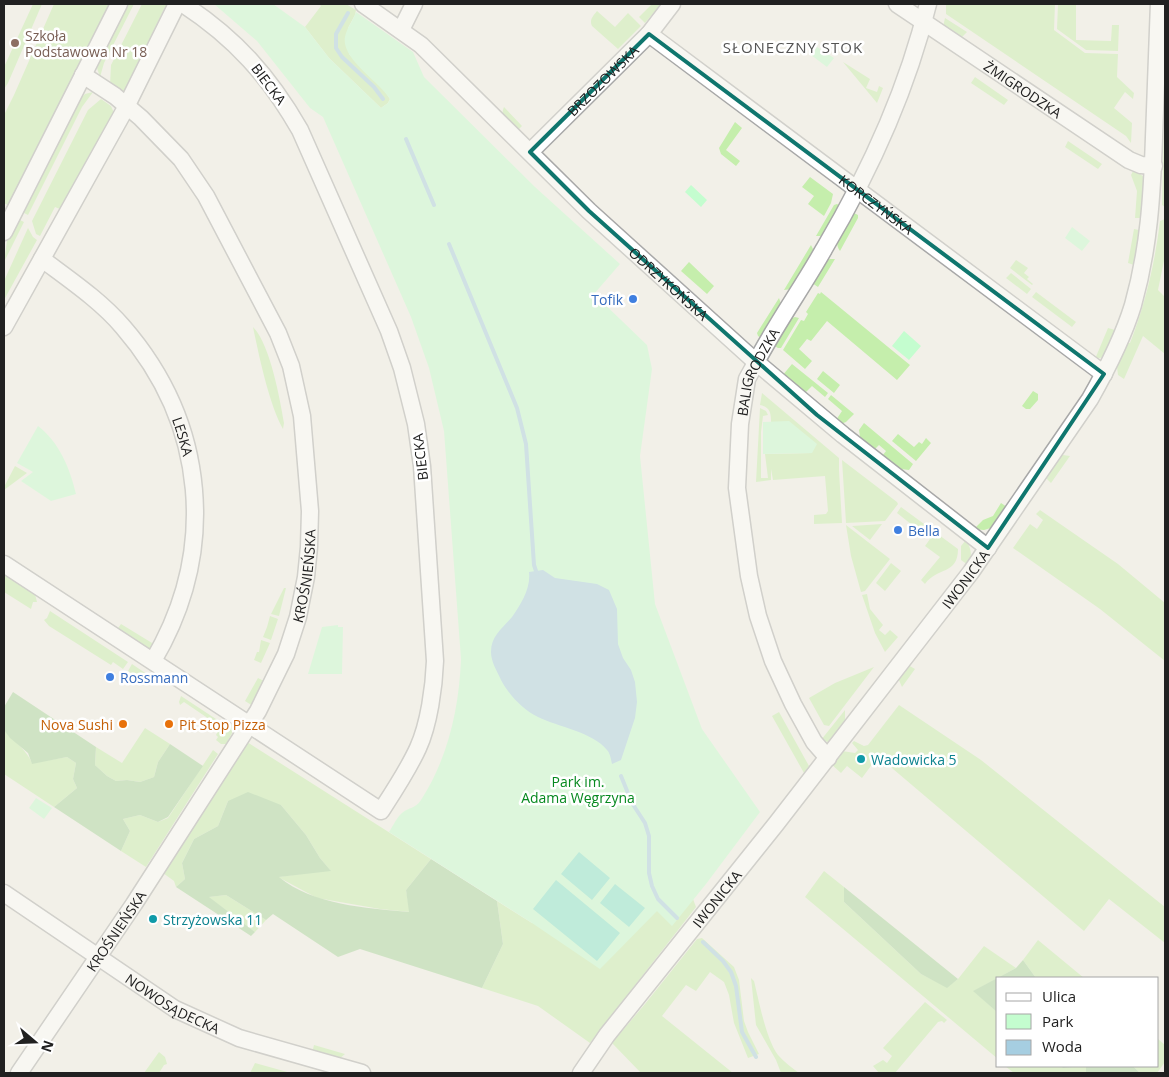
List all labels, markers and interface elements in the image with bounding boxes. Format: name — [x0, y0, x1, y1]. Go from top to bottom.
place label: Szkoła Podstawowa Nr 18 — [25, 26, 147, 61]
marker: Szkoła Podstawowa Nr 18 — [9, 37, 21, 49]
district label: SŁONECZNY STOK — [723, 37, 863, 57]
street label: BRZOZOWSKA — [563, 40, 642, 120]
street label: ŻMIGRODZKA — [981, 56, 1066, 122]
street label: BIECKA — [247, 60, 291, 109]
street label: KORCZYŃSKA — [835, 170, 918, 238]
street label: ODRZYKOŃSKA — [625, 242, 713, 324]
place label: Tofik — [591, 290, 624, 309]
marker: Tofik — [627, 293, 639, 305]
street label: BALIGRODZKA — [732, 324, 783, 417]
street label: LESKA — [168, 414, 198, 458]
street label: BIECKA — [408, 432, 432, 481]
place label: Bella — [908, 521, 940, 540]
marker: Bella — [892, 524, 904, 536]
street label: KROŚNIEŃSKA — [287, 529, 319, 625]
street label: IWONICKA — [937, 546, 993, 612]
place label: Rossmann — [120, 668, 188, 687]
marker: Rossmann — [104, 671, 116, 683]
place label: Nova Sushi — [41, 715, 113, 734]
place label: Pit Stop Pizza — [179, 715, 266, 734]
marker: Nova Sushi — [117, 718, 129, 730]
marker: Pit Stop Pizza — [163, 718, 175, 730]
place label: Wadowicka 5 — [871, 750, 957, 769]
marker: Wadowicka 5 — [855, 753, 867, 765]
park label: Park im. Adama Węgrzyna — [521, 772, 635, 807]
street label: IWONICKA — [688, 866, 745, 931]
street label: KROŚNIEŃSKA — [82, 887, 150, 975]
place label: Strzyżowska 11 — [163, 910, 262, 929]
marker: Strzyżowska 11 — [147, 913, 159, 925]
street label: NOWOSĄDECKA — [122, 969, 223, 1038]
legend — [996, 977, 1159, 1067]
text: Ulica — [1042, 986, 1076, 1006]
text: Park — [1042, 1011, 1073, 1031]
north arrow — [10, 1017, 60, 1067]
text: Woda — [1042, 1036, 1082, 1056]
text: N — [37, 1038, 59, 1055]

